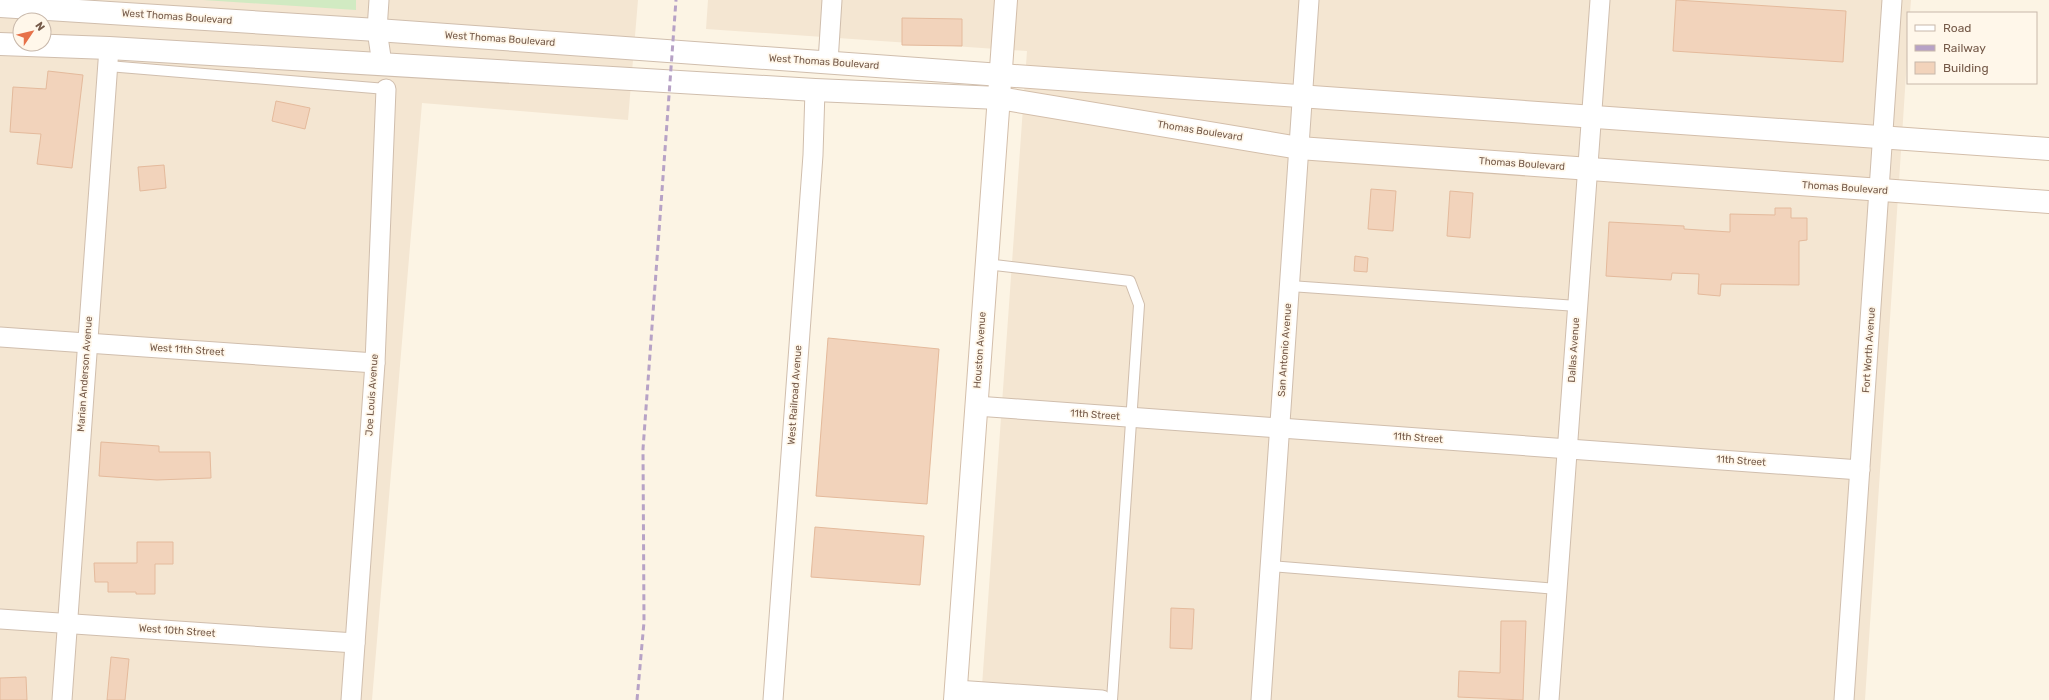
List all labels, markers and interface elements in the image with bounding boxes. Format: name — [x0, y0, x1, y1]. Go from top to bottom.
street label: West Thomas Boulevard — [121, 7, 233, 27]
north arrow — [12, 12, 52, 52]
legend — [1907, 12, 2037, 84]
text: N — [32, 20, 47, 34]
text: Road — [1943, 21, 1971, 35]
street label: West Thomas Boulevard — [444, 29, 556, 49]
text: Railway — [1943, 41, 1986, 55]
street label: West Thomas Boulevard — [768, 52, 880, 72]
text: Building — [1943, 61, 1989, 75]
street label: Thomas Boulevard — [1156, 118, 1244, 144]
street label: Thomas Boulevard — [1479, 155, 1565, 173]
street label: Thomas Boulevard — [1802, 179, 1888, 197]
street label: San Antonio Avenue — [1276, 302, 1294, 397]
street label: Fort Worth Avenue — [1860, 306, 1878, 393]
street label: Houston Avenue — [971, 311, 989, 389]
street label: Marian Anderson Avenue — [75, 315, 95, 432]
street label: Dallas Avenue — [1566, 317, 1582, 383]
street label: West 11th Street — [149, 341, 225, 359]
street label: West Railroad Avenue — [786, 344, 804, 445]
street label: Joe Louis Avenue — [363, 353, 381, 436]
street label: 11th Street — [1070, 407, 1120, 423]
street label: 11th Street — [1393, 430, 1443, 446]
street label: 11th Street — [1716, 453, 1766, 469]
street label: West 10th Street — [138, 622, 216, 640]

